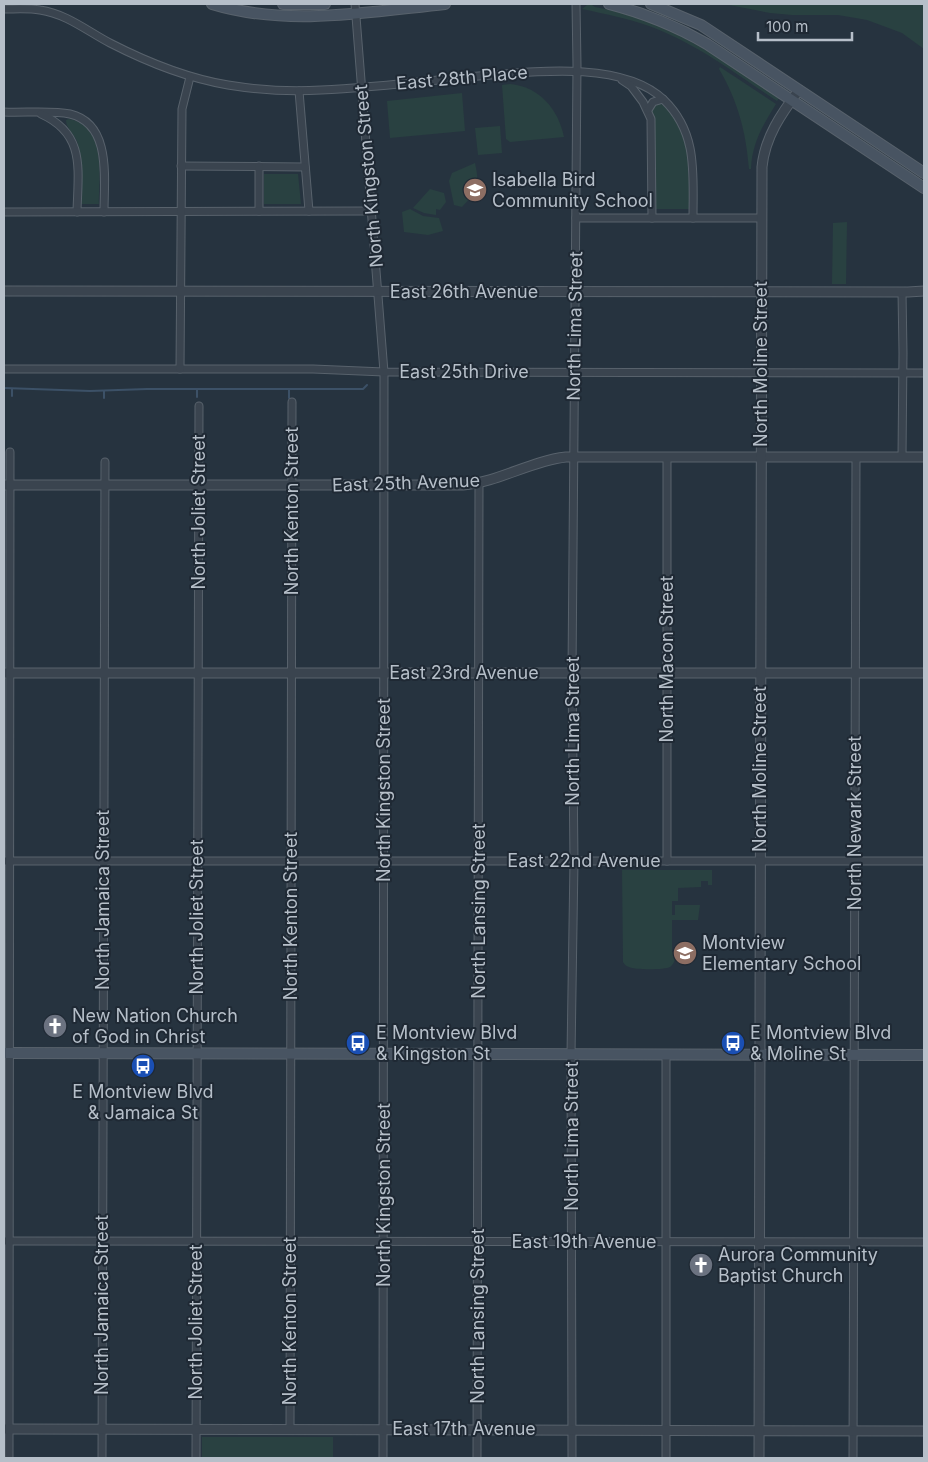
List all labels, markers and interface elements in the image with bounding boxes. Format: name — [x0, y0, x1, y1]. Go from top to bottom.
scale bar — [758, 10, 852, 42]
text: 100 m — [766, 17, 808, 36]
street label: East 28th Place — [395, 61, 529, 94]
street label: North Kingston Street — [350, 83, 387, 269]
place label: Isabella Bird Community School — [492, 169, 653, 211]
school or university icon: Isabella Bird Community School — [462, 177, 488, 203]
street label: North Lima Street — [563, 251, 586, 401]
street label: East 26th Avenue — [390, 281, 538, 302]
street label: North Moline Street — [750, 281, 771, 447]
street label: East 25th Drive — [399, 361, 529, 382]
street label: North Kenton Street — [281, 427, 302, 595]
street label: North Joliet Street — [188, 434, 209, 590]
street label: East 25th Avenue — [332, 469, 480, 496]
street label: North Macon Street — [656, 575, 677, 742]
street label: North Lima Street — [562, 656, 583, 806]
street label: East 23rd Avenue — [389, 662, 539, 683]
street label: North Moline Street — [749, 686, 770, 852]
street label: North Kingston Street — [373, 698, 394, 882]
street label: North Newark Street — [844, 736, 865, 910]
street label: North Jamaica Street — [92, 810, 113, 990]
street label: North Lansing Street — [468, 823, 489, 999]
street label: North Kenton Street — [280, 832, 301, 1000]
street label: North Joliet Street — [186, 839, 207, 995]
street label: East 22nd Avenue — [507, 850, 661, 871]
place label: Montview Elementary School — [702, 932, 861, 974]
school or university icon: Montview Elementary School — [672, 940, 698, 966]
place label: New Nation Church of God in Christ — [72, 1005, 238, 1047]
church icon: New Nation Church of God in Christ — [42, 1013, 68, 1039]
place label: E Montview Blvd & Kingston St — [376, 1022, 517, 1064]
place label: E Montview Blvd & Moline St — [750, 1022, 891, 1064]
bus stop icon: E Montview Blvd & Kingston St — [345, 1030, 371, 1056]
bus stop icon: E Montview Blvd & Moline St — [720, 1030, 746, 1056]
bus stop icon: E Montview Blvd & Jamaica St — [130, 1053, 156, 1079]
street label: North Lima Street — [561, 1061, 582, 1211]
place label: E Montview Blvd & Jamaica St — [72, 1081, 214, 1123]
street label: North Kingston Street — [373, 1103, 394, 1287]
street label: North Jamaica Street — [91, 1215, 112, 1395]
street label: North Lansing Street — [467, 1228, 488, 1404]
street label: East 19th Avenue — [512, 1231, 656, 1252]
street label: North Kenton Street — [279, 1237, 300, 1405]
street label: North Joliet Street — [185, 1244, 206, 1400]
place label: Aurora Community Baptist Church — [718, 1244, 878, 1286]
church icon: Aurora Community Baptist Church — [688, 1252, 714, 1278]
street label: East 17th Avenue — [392, 1418, 536, 1439]

